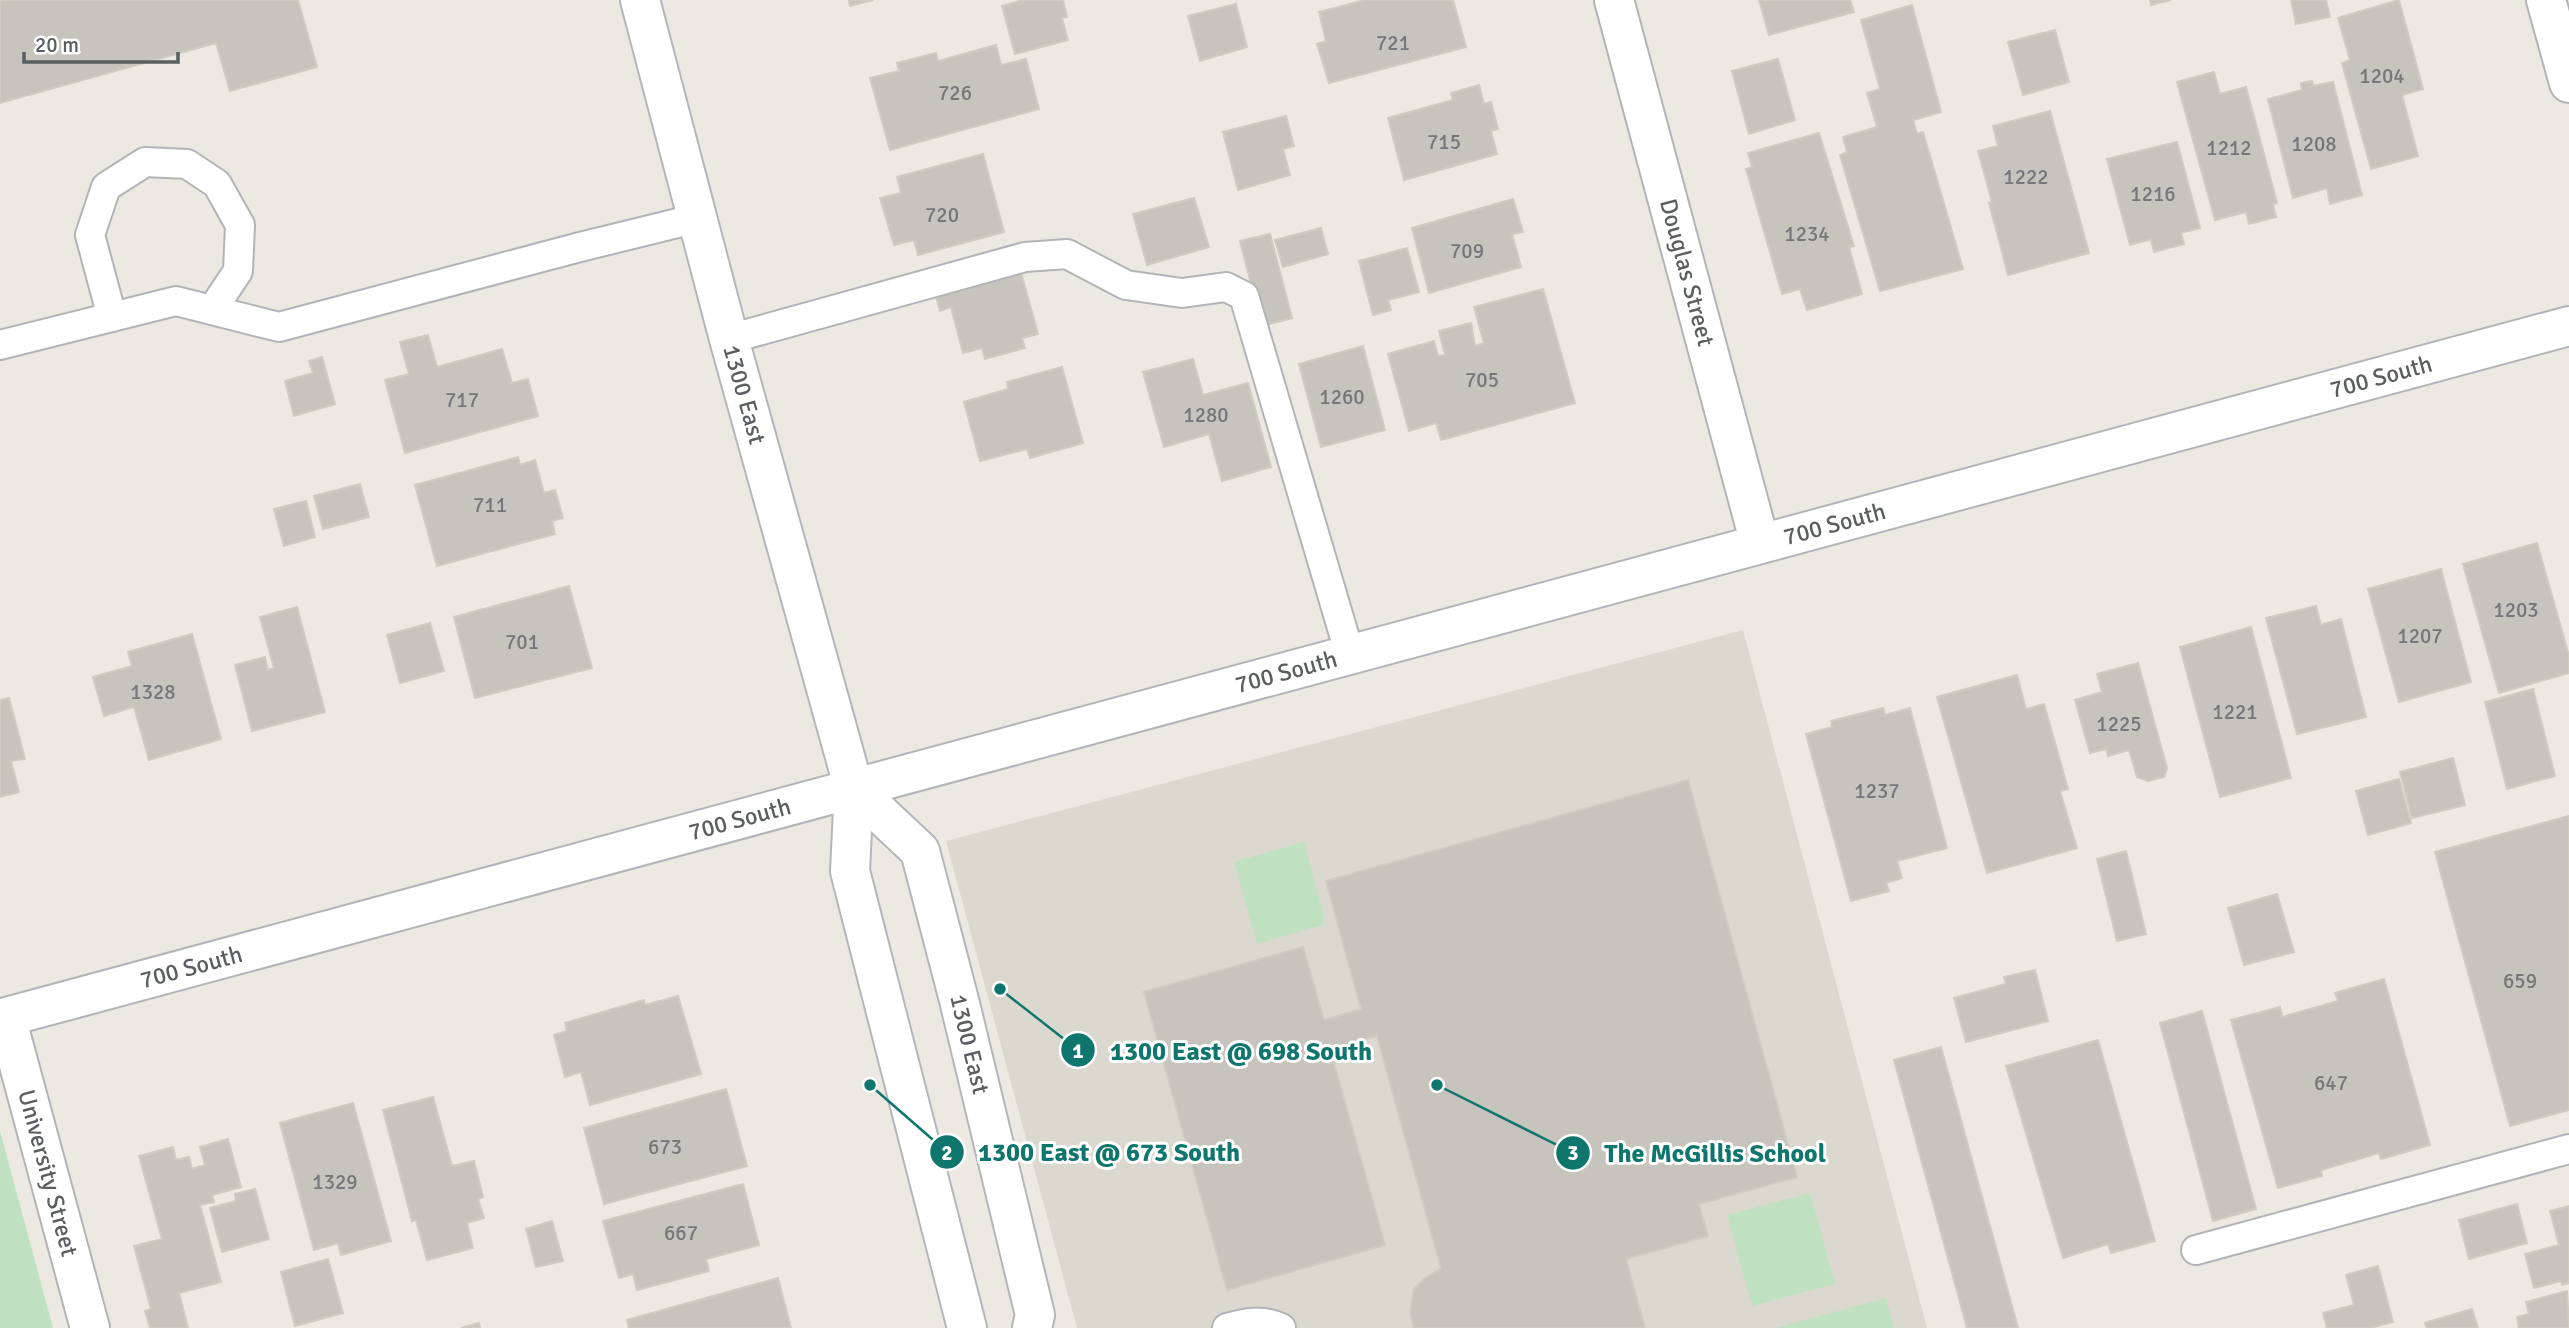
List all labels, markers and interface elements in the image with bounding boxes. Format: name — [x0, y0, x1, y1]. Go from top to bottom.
scale bar — [24, 21, 178, 65]
house number: 721 — [1376, 30, 1410, 56]
text: 20 m — [35, 32, 79, 58]
house number: 1204 — [2359, 63, 2405, 89]
house number: 726 — [938, 80, 972, 106]
house number: 715 — [1427, 129, 1461, 155]
house number: 1208 — [2291, 131, 2337, 157]
house number: 1212 — [2206, 135, 2252, 161]
house number: 1222 — [2003, 164, 2049, 190]
house number: 1216 — [2130, 181, 2176, 207]
street label: Douglas Street — [1653, 195, 1721, 349]
house number: 720 — [925, 202, 959, 228]
house number: 1234 — [1784, 221, 1830, 247]
house number: 709 — [1450, 238, 1484, 264]
street label: 1300 East — [716, 341, 772, 447]
street label: 700 South — [2327, 349, 2435, 405]
house number: 705 — [1465, 367, 1499, 393]
house number: 1260 — [1319, 384, 1365, 410]
house number: 717 — [445, 387, 479, 413]
house number: 1280 — [1183, 402, 1229, 428]
house number: 711 — [473, 492, 507, 518]
street label: 700 South — [1780, 496, 1889, 552]
house number: 1203 — [2493, 597, 2539, 623]
house number: 1207 — [2397, 623, 2443, 649]
house number: 701 — [505, 629, 539, 655]
street label: 700 South — [1232, 644, 1341, 700]
house number: 1328 — [130, 679, 176, 705]
house number: 1221 — [2212, 699, 2258, 725]
house number: 1225 — [2096, 711, 2142, 737]
house number: 1237 — [1854, 778, 1900, 804]
street label: 700 South — [685, 791, 794, 847]
street label: 700 South — [137, 939, 246, 995]
house number: 659 — [2503, 968, 2537, 994]
street label: 1300 East — [943, 991, 996, 1097]
callout: 1300 East @ 698 South — [1061, 1027, 1386, 1074]
text: 1300 East @ 698 South — [1110, 1036, 1372, 1068]
text: 1 — [1072, 1038, 1084, 1064]
house number: 647 — [2314, 1070, 2348, 1096]
street label: University Street — [11, 1086, 85, 1260]
callout: 1300 East @ 673 South — [929, 1129, 1254, 1176]
callout: The McGillis School — [1555, 1130, 1840, 1177]
house number: 673 — [648, 1134, 682, 1160]
text: 1300 East @ 673 South — [978, 1137, 1240, 1169]
text: The McGillis School — [1604, 1138, 1826, 1170]
text: 2 — [941, 1140, 953, 1166]
text: 3 — [1567, 1140, 1579, 1166]
house number: 1329 — [312, 1169, 358, 1195]
house number: 667 — [664, 1220, 698, 1246]

